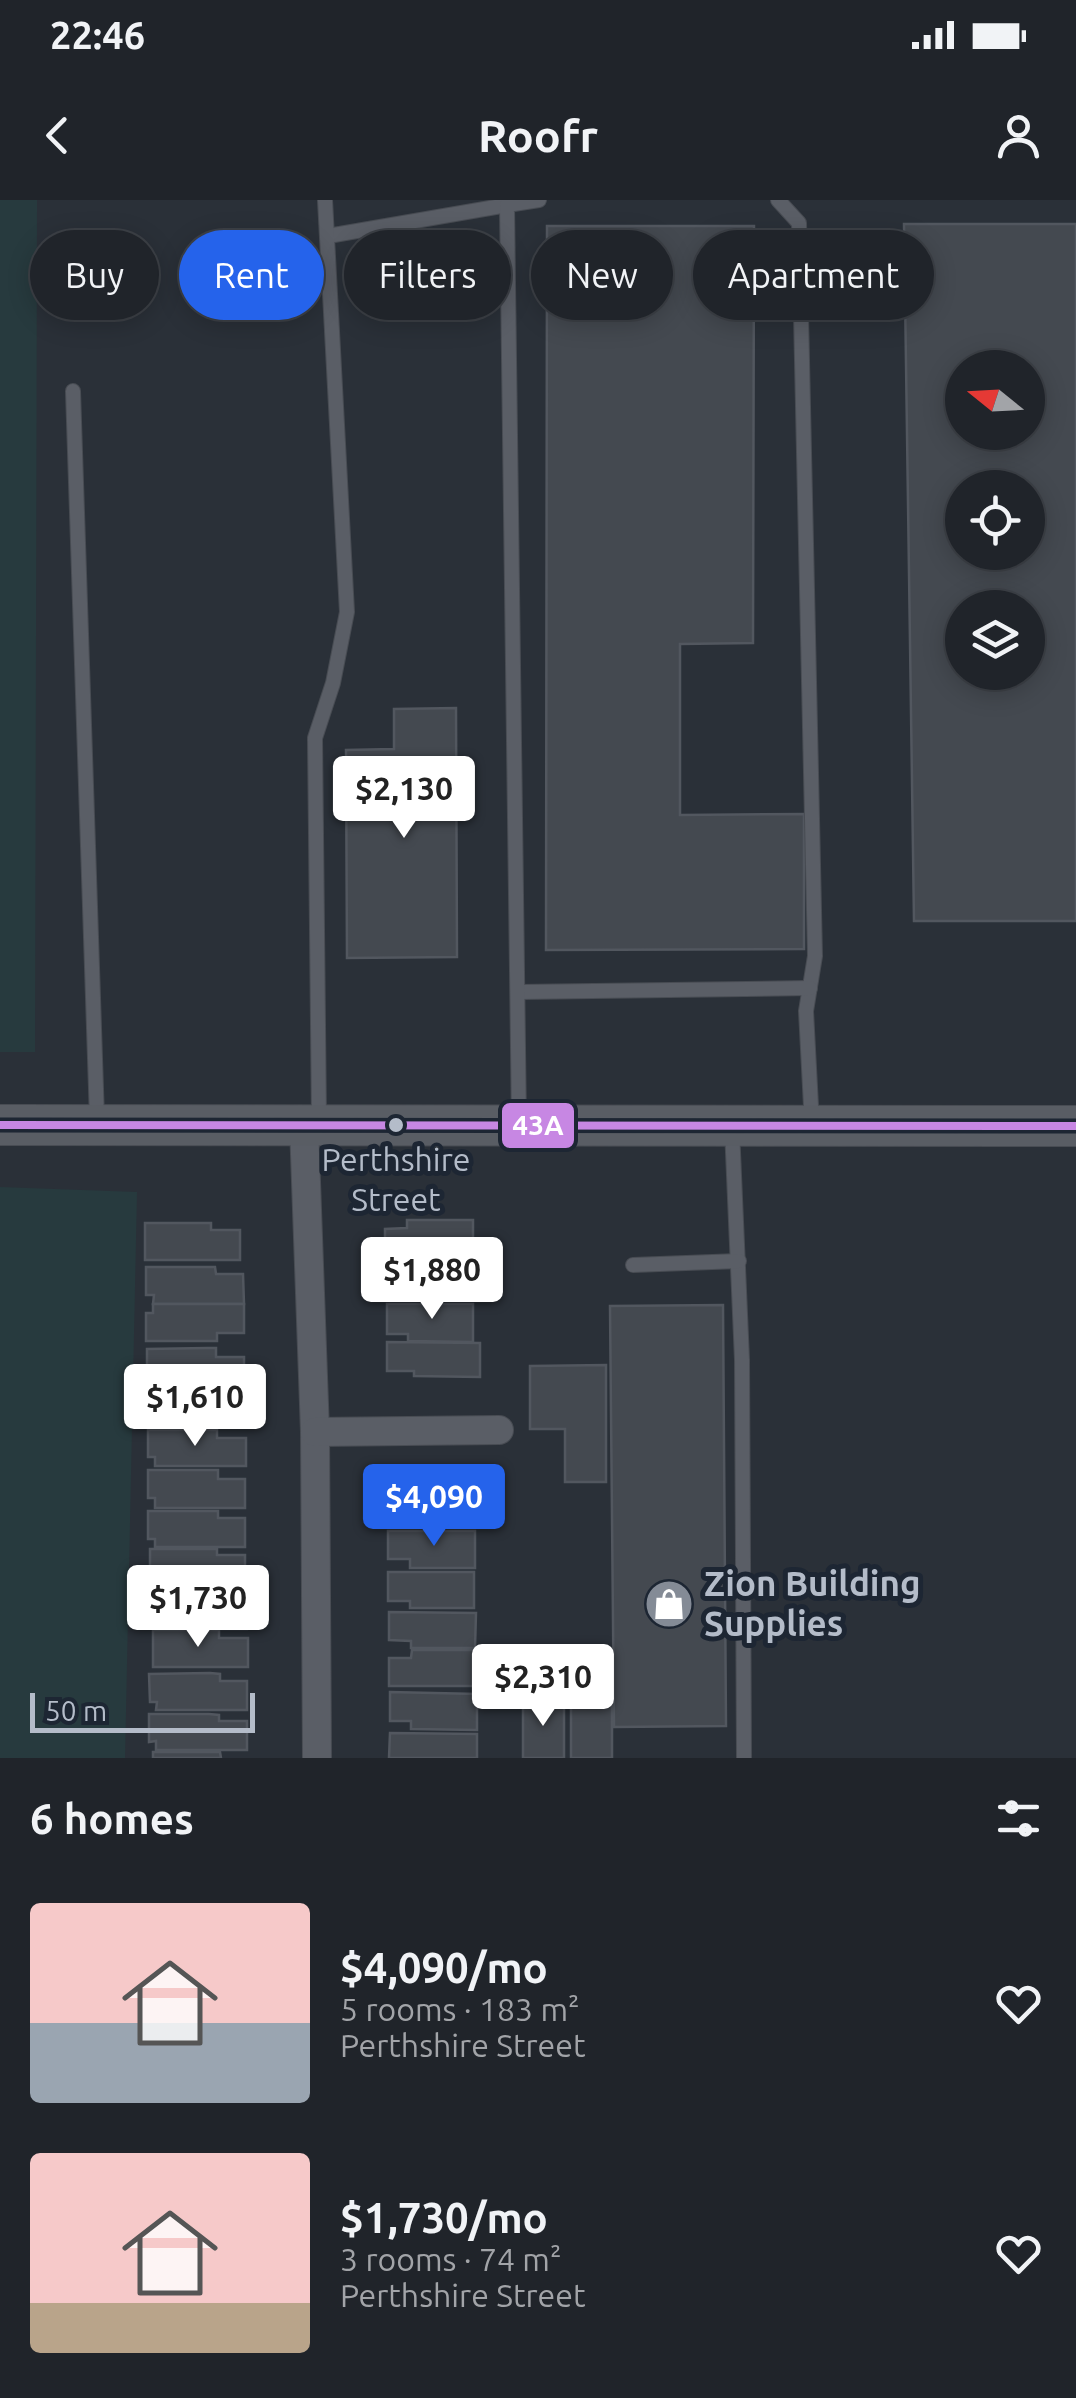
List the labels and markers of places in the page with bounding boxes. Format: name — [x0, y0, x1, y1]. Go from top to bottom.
pin: $2,130 — [323, 756, 485, 841]
marker: Perthshire Street — [386, 1115, 406, 1135]
place label: Perthshire Street — [322, 1141, 470, 1217]
pin: $1,880 — [351, 1237, 513, 1322]
pin: $1,610 — [114, 1364, 276, 1449]
pin: $4,090 — [353, 1464, 515, 1549]
place label: Zion Building Supplies — [704, 1563, 921, 1643]
pin: $1,730 — [117, 1565, 279, 1650]
shop icon: Zion Building Supplies — [643, 1578, 695, 1630]
pin: $2,310 — [462, 1644, 624, 1729]

